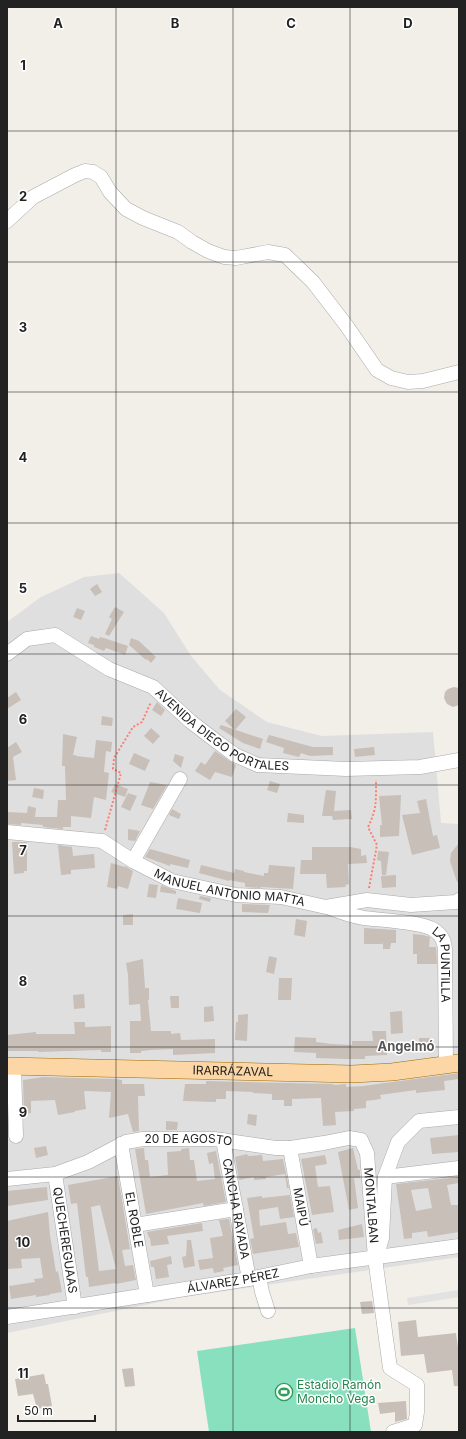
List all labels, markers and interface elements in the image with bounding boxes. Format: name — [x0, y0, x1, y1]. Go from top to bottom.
text: A — [53, 15, 63, 31]
text: B — [171, 15, 180, 31]
text: C — [286, 15, 296, 31]
text: D — [403, 15, 413, 31]
text: 1 — [20, 57, 26, 73]
text: 2 — [19, 188, 27, 204]
text: 3 — [19, 319, 27, 335]
text: 4 — [19, 449, 28, 465]
text: 5 — [19, 580, 27, 596]
street label: AVENIDA DIEGO PORTALES — [153, 685, 290, 773]
text: 6 — [19, 711, 27, 727]
text: 7 — [19, 842, 27, 858]
street label: MANUEL ANTONIO MATTA — [152, 865, 307, 909]
street label: LA PUNTILLA — [429, 923, 453, 1003]
text: 8 — [19, 973, 27, 989]
district label: Angelmó — [377, 1038, 435, 1054]
street label: IRARRÁZAVAL — [193, 1062, 274, 1079]
text: 9 — [19, 1104, 27, 1120]
street label: 20 DE AGOSTO — [144, 1131, 233, 1149]
street label: CANCHA RAYADA — [220, 1157, 253, 1260]
street label: MONTALBAN — [361, 1167, 382, 1244]
street label: QUECHEREGUAAS — [50, 1186, 81, 1295]
street label: MAIPÚ — [290, 1186, 312, 1227]
street label: EL ROBLE — [122, 1191, 147, 1249]
text: 10 — [16, 1234, 30, 1250]
street label: ÁLVAREZ PÉREZ — [186, 1265, 280, 1296]
text: 11 — [17, 1365, 29, 1381]
place label: Estadio Ramón Moncho Vega — [297, 1377, 381, 1406]
sports icon: Estadio Ramón Moncho Vega — [274, 1382, 294, 1402]
scale bar — [18, 1397, 95, 1423]
text: 50 m — [24, 1403, 53, 1418]

